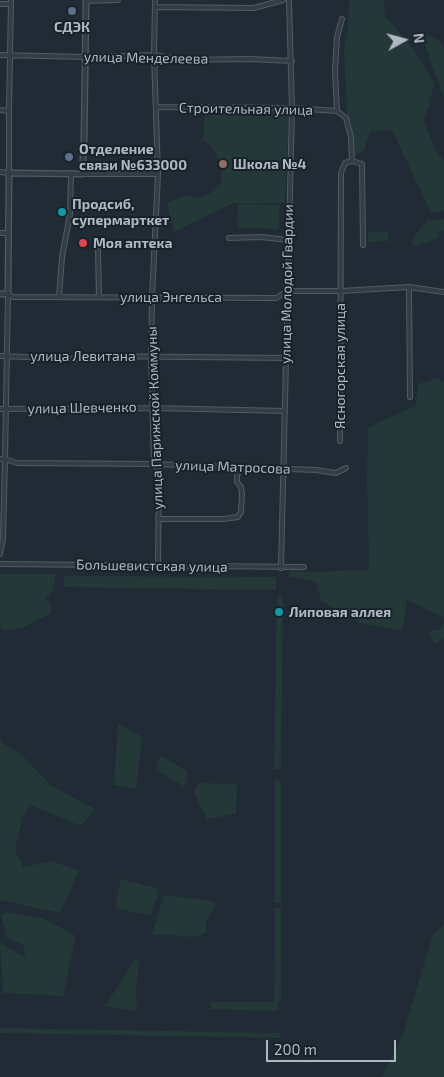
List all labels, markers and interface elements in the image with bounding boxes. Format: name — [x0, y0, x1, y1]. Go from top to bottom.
marker: СДЭК — [66, 5, 78, 17]
north arrow — [379, 15, 429, 65]
place label: СДЭК — [54, 19, 90, 35]
text: N — [410, 32, 428, 44]
street label: улица Менделеева — [84, 49, 208, 67]
street label: Строительная улица — [179, 99, 313, 119]
place label: Отделение связи №633000 — [79, 141, 187, 174]
marker: Отделение связи №633000 — [63, 151, 75, 163]
place label: Школа №4 — [233, 156, 306, 172]
marker: Школа №4 — [217, 158, 229, 170]
place label: Продсиб, супермарткет — [72, 196, 169, 228]
street label: улица Молодой Гвардии — [277, 204, 297, 364]
marker: Продсиб, супермарткет — [56, 206, 68, 218]
place label: Моя аптека — [93, 235, 172, 251]
marker: Моя аптека — [77, 237, 89, 249]
street label: улица Энгельса — [120, 289, 222, 305]
street label: Ясногорская улица — [332, 303, 348, 429]
street label: улица Парижской Коммуны — [143, 326, 167, 510]
street label: улица Левитана — [30, 348, 136, 364]
street label: улица Шевченко — [27, 399, 137, 417]
street label: улица Матросова — [175, 457, 291, 477]
street label: Большевистская улица — [76, 556, 228, 576]
place label: Липовая аллея — [289, 604, 391, 620]
marker: Липовая аллея — [273, 606, 285, 618]
scale bar — [269, 1030, 399, 1062]
text: 200 m — [274, 1040, 317, 1058]

